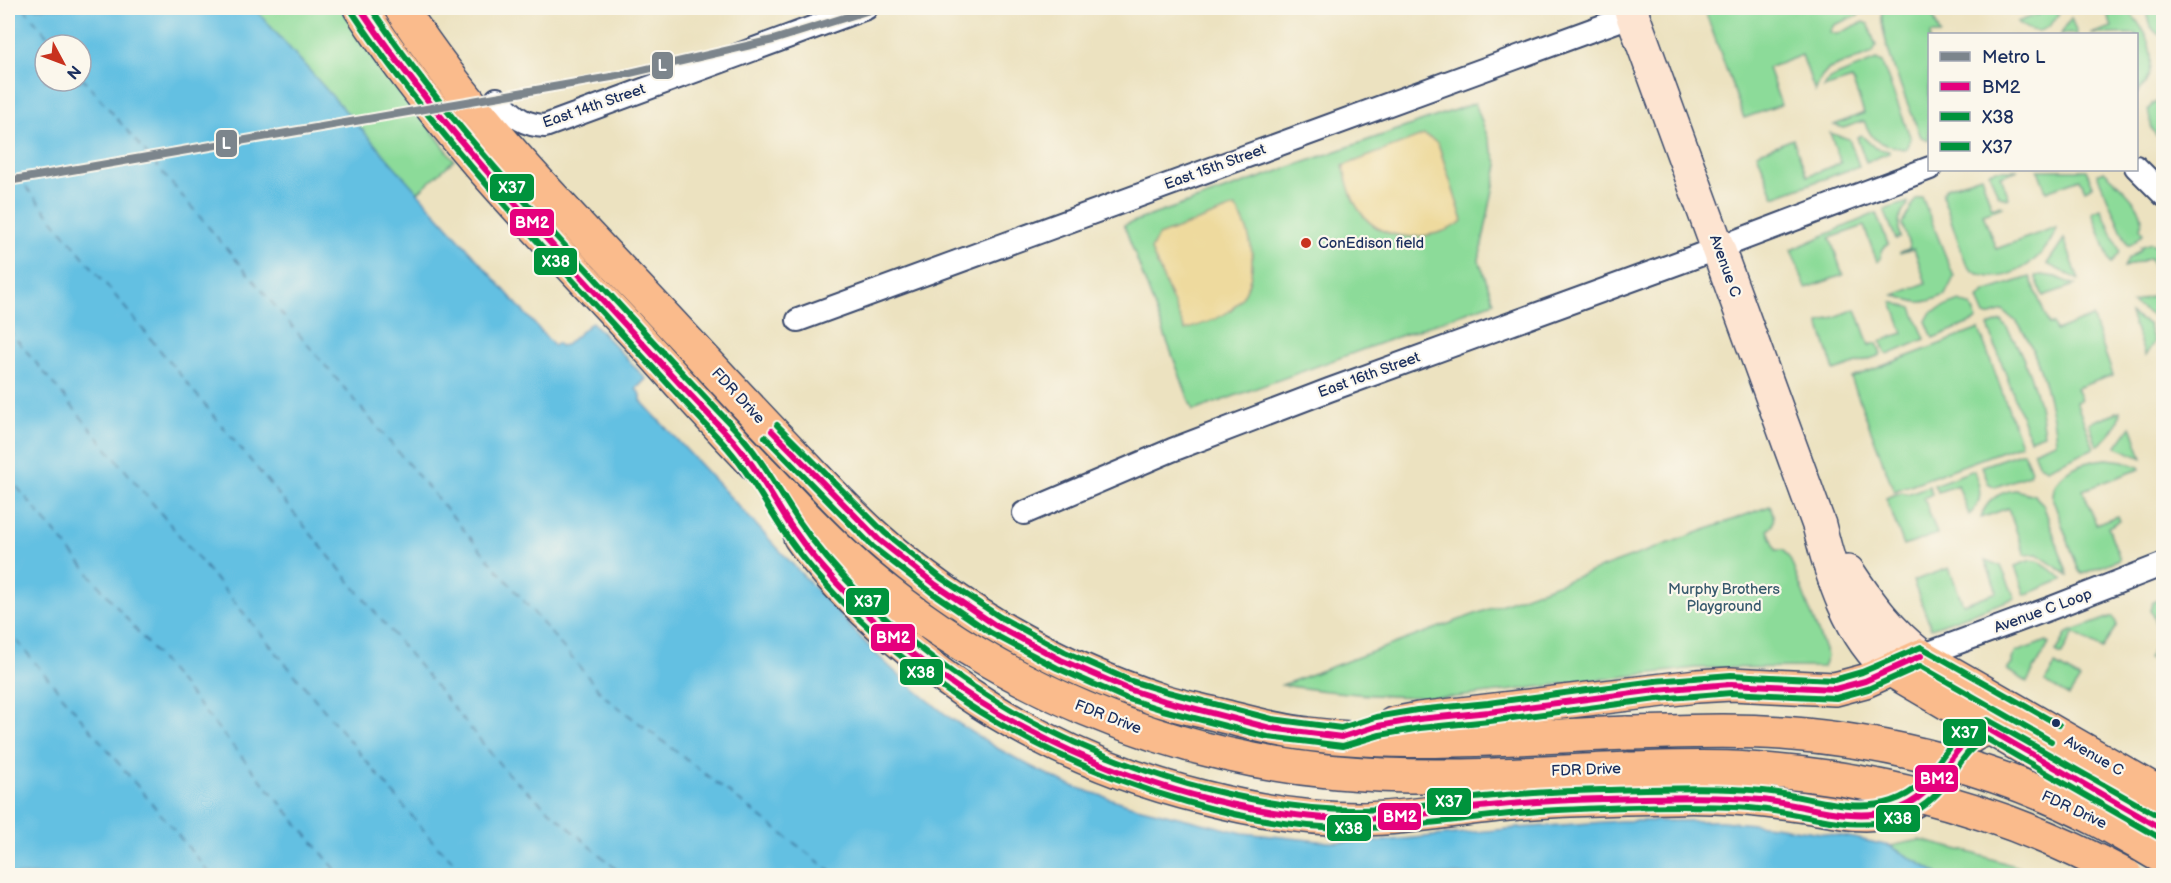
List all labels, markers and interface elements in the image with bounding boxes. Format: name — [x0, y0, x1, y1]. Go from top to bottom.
north arrow — [33, 33, 93, 93]
legend — [1928, 33, 2138, 171]
text: Metro L — [1982, 47, 2046, 68]
line badge: L — [651, 51, 674, 80]
text: L — [657, 57, 667, 76]
text: N — [62, 61, 84, 83]
text: BM2 — [1982, 77, 2021, 98]
street label: East 14th Street — [540, 79, 648, 132]
text: X38 — [1981, 107, 2014, 128]
line badge: L — [215, 129, 238, 158]
text: L — [221, 135, 231, 154]
text: X37 — [1981, 137, 2012, 158]
street label: East 15th Street — [1162, 140, 1269, 194]
line badge: X37 — [489, 173, 535, 202]
text: X37 — [498, 179, 526, 198]
line badge: BM2 — [509, 208, 555, 237]
text: BM2 — [515, 214, 550, 233]
street label: Avenue C — [1705, 232, 1745, 300]
place label: ConEdison field — [1318, 234, 1424, 253]
marker: ConEdison field — [1299, 236, 1313, 250]
line badge: X38 — [533, 247, 578, 276]
text: X38 — [542, 253, 570, 272]
street label: East 16th Street — [1315, 348, 1423, 402]
street label: FDR Drive — [707, 364, 769, 428]
park label: Murphy Brothers Playground — [1668, 580, 1781, 616]
street label: Avenue C Loop — [1991, 584, 2095, 638]
line badge: X37 — [845, 587, 890, 616]
text: X37 — [854, 593, 882, 612]
line badge: BM2 — [870, 623, 916, 652]
text: BM2 — [876, 629, 911, 648]
line badge: X38 — [899, 658, 944, 686]
text: X38 — [907, 664, 935, 683]
street label: FDR Drive — [1072, 696, 1144, 738]
unlabelled marker — [2050, 717, 2062, 729]
line badge: X37 — [1942, 718, 1987, 747]
text: X37 — [1951, 724, 1979, 743]
street label: Avenue C — [2061, 732, 2127, 781]
street label: FDR Drive — [1551, 759, 1621, 781]
line badge: BM2 — [1914, 764, 1959, 793]
text: BM2 — [1920, 770, 1955, 789]
line badge: X37 — [1426, 787, 1472, 816]
street label: FDR Drive — [2038, 787, 2110, 833]
text: X37 — [1435, 793, 1463, 812]
line badge: BM2 — [1377, 802, 1422, 831]
line badge: X38 — [1875, 804, 1921, 833]
text: BM2 — [1383, 808, 1418, 827]
text: X38 — [1884, 810, 1912, 829]
line badge: X38 — [1326, 814, 1372, 842]
text: X38 — [1335, 820, 1363, 839]

